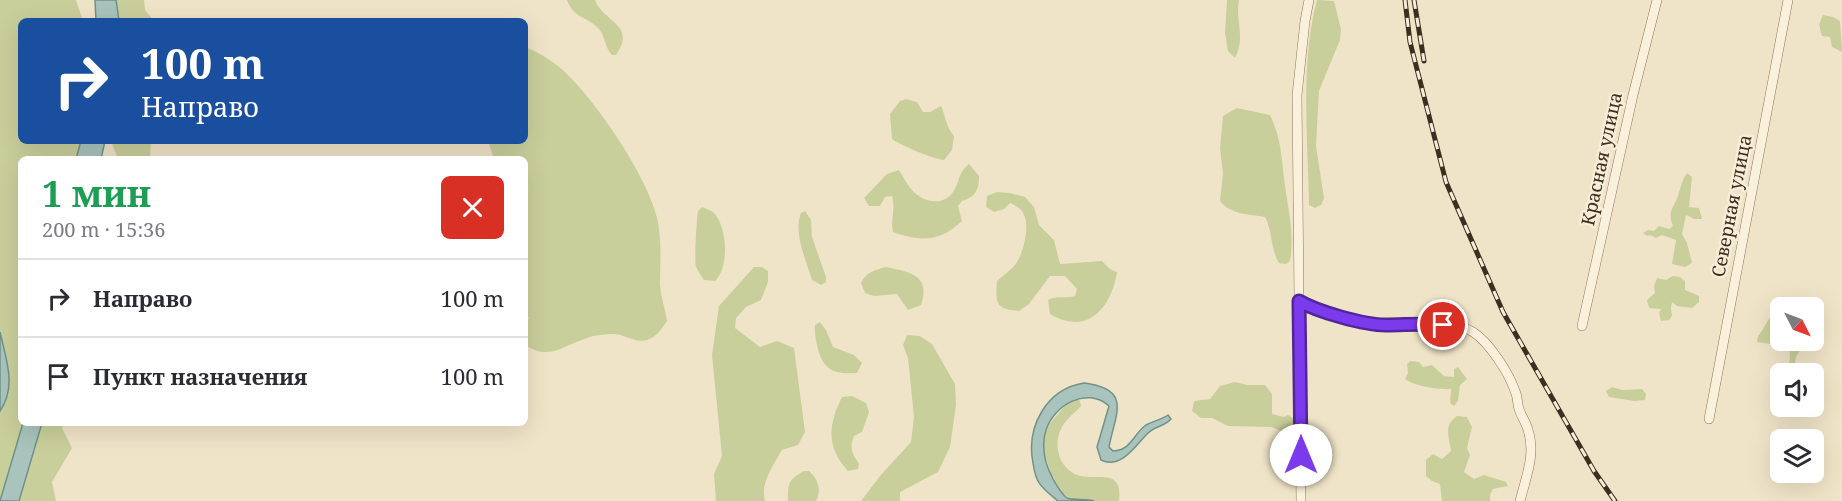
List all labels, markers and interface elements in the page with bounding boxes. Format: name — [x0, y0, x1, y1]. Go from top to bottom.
text: 100 m — [141, 34, 265, 91]
icon: right — [42, 42, 120, 120]
text: Направо — [141, 88, 259, 125]
street label: Красная улица — [1575, 90, 1627, 228]
street label: Северная улица — [1705, 133, 1757, 279]
text: 1 мин — [42, 169, 151, 218]
button: close — [441, 176, 504, 239]
text: 200 m · 15:36 — [42, 216, 165, 243]
icon: right — [42, 282, 75, 315]
text: Направо — [93, 283, 192, 313]
text: 100 m — [441, 283, 504, 313]
north arrow — [1770, 297, 1824, 351]
map controls — [1770, 297, 1824, 483]
pin — [1417, 299, 1468, 350]
icon: arrive — [1426, 308, 1459, 341]
icon: arrive — [42, 360, 75, 393]
text: Пункт назначения — [93, 361, 307, 391]
text: 100 m — [441, 361, 504, 391]
button: sound — [1770, 363, 1824, 417]
position arrow — [1269, 423, 1333, 487]
button: layers — [1770, 429, 1824, 483]

